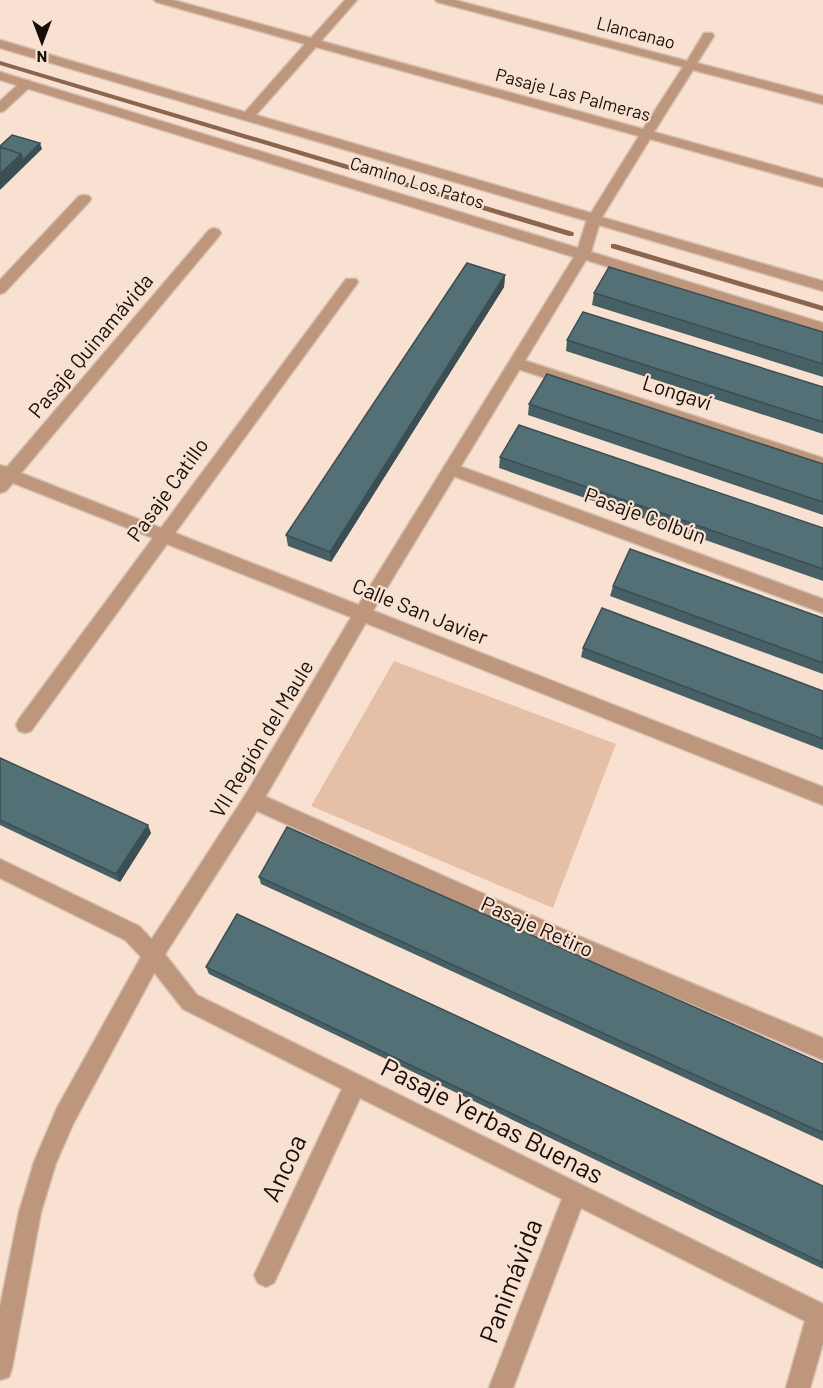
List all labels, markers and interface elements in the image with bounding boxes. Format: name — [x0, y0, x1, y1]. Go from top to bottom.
street label: Llancanao — [595, 11, 678, 53]
north arrow — [12, 12, 72, 72]
text: N — [37, 48, 47, 67]
street label: Pasaje Las Palmeras — [493, 63, 653, 125]
street label: Camino Los Patos — [348, 151, 487, 213]
street label: Pasaje Quinamávida — [22, 268, 157, 422]
street label: Longaví — [640, 369, 716, 415]
street label: Pasaje Catillo — [121, 432, 213, 546]
street label: Pasaje Colbún — [581, 481, 710, 548]
street label: Calle San Javier — [349, 572, 492, 649]
street label: VII Región del Maule — [204, 655, 318, 822]
street label: Pasaje Retiro — [478, 890, 598, 962]
street label: Pasaje Yerbas Buenas — [376, 1050, 609, 1189]
street label: Ancoa — [254, 1129, 312, 1206]
street label: Panimávida — [472, 1214, 547, 1347]

